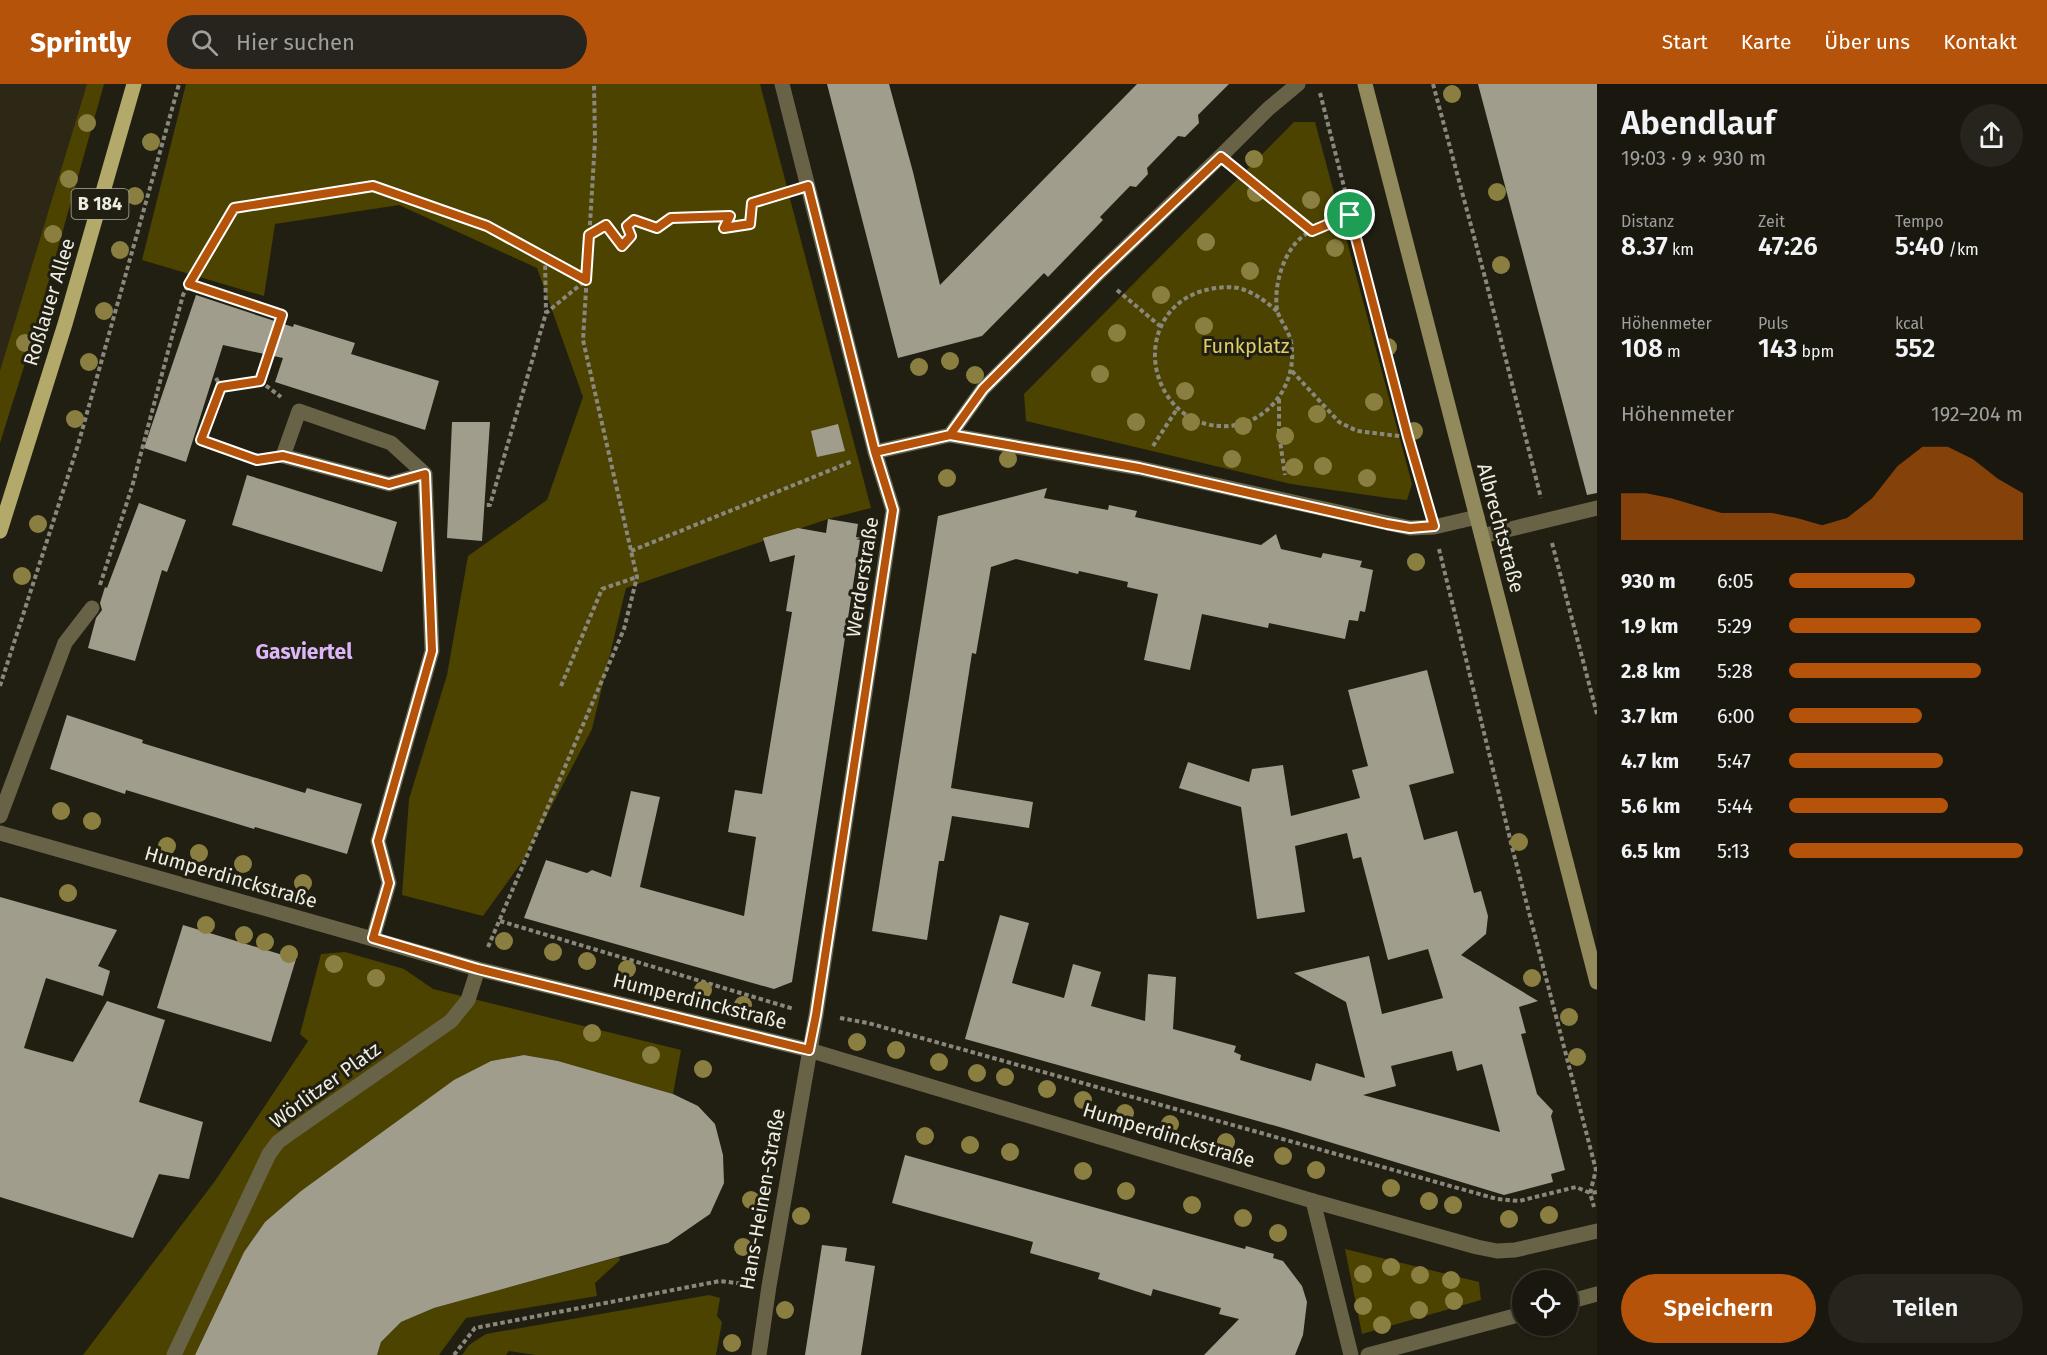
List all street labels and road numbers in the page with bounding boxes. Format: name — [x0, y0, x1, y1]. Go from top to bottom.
road number: B 184 — [72, 189, 128, 219]
street label: Roßlauer Allee — [18, 235, 80, 369]
street label: Albrechtstraße — [1472, 461, 1530, 595]
street label: Werderstraße — [841, 515, 883, 639]
street label: Humperdinckstraße — [142, 841, 320, 913]
street label: Humperdinckstraße — [610, 968, 790, 1034]
street label: Wörlitzer Platz — [265, 1037, 385, 1133]
street label: Humperdinckstraße — [1080, 1097, 1258, 1173]
street label: Hans-Heinen-Straße — [734, 1106, 790, 1292]

